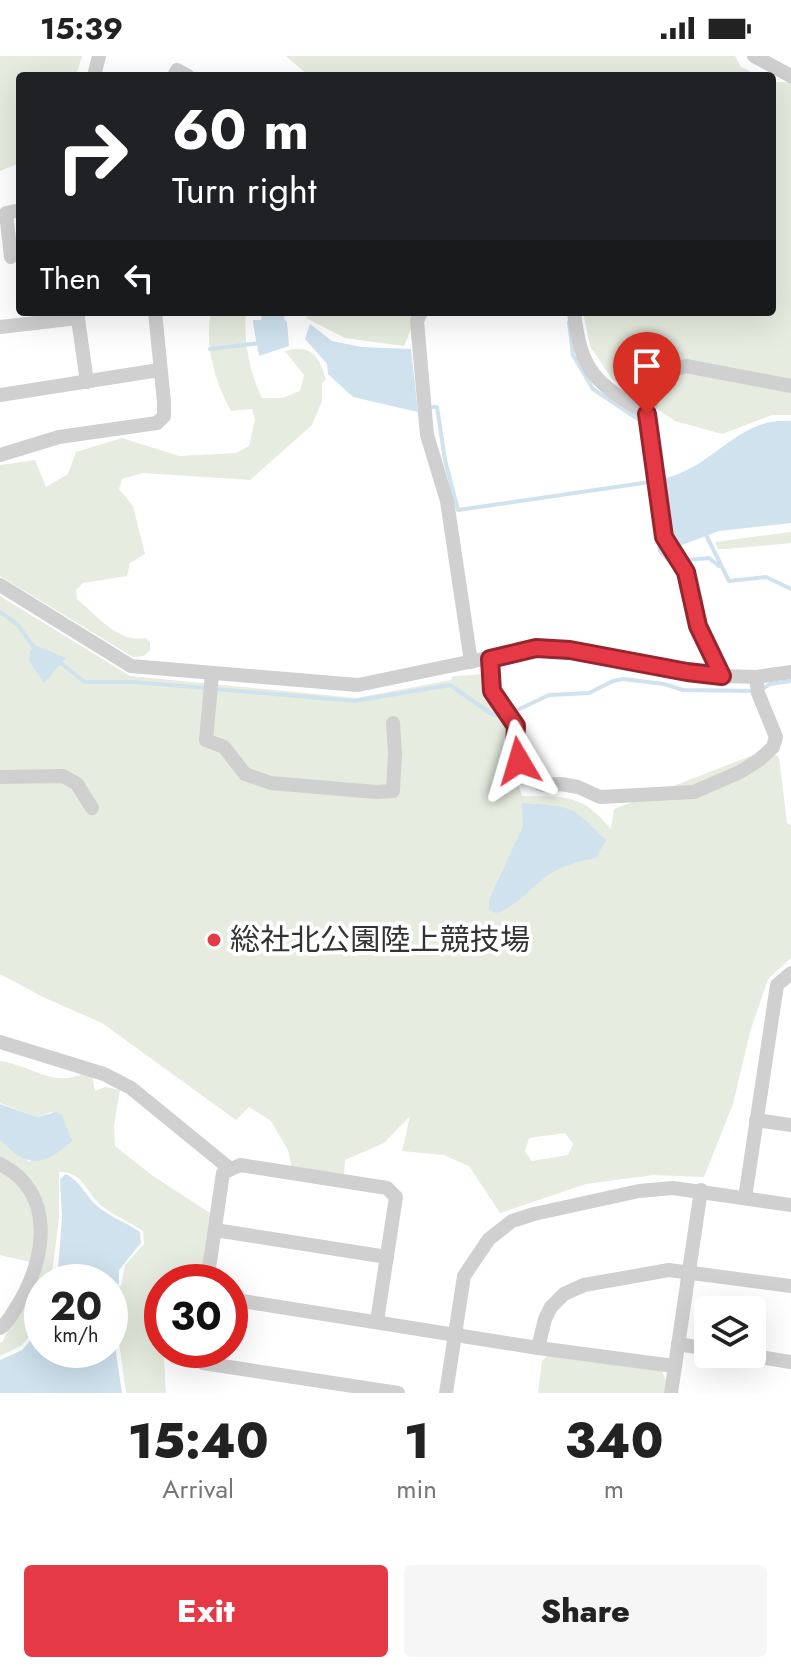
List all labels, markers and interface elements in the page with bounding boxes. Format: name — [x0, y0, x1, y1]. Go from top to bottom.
text: 15:39 — [40, 7, 123, 50]
text: 60 m — [172, 89, 309, 170]
icon: right — [40, 104, 144, 208]
text: Turn right — [172, 164, 317, 216]
icon: left — [117, 256, 161, 300]
text: Then — [40, 257, 101, 300]
pin — [613, 332, 681, 414]
icon: arrive — [625, 344, 669, 388]
position arrow — [477, 719, 561, 803]
place label: 総社北公園陸上競技場 — [230, 918, 530, 961]
marker: 総社北公園陸上競技場 — [205, 931, 223, 949]
speed limit sign: 30 — [144, 1264, 248, 1368]
text: 20 — [50, 1277, 102, 1335]
map controls — [694, 1296, 766, 1368]
button: layers — [694, 1296, 766, 1368]
text: km/h — [53, 1321, 99, 1350]
text: 15:40 — [128, 1407, 269, 1476]
text: 1 — [404, 1407, 429, 1476]
text: 340 — [565, 1407, 663, 1476]
text: Arrival — [162, 1470, 234, 1508]
text: min — [396, 1470, 437, 1508]
text: m — [604, 1470, 624, 1508]
button: Exit — [24, 1565, 388, 1657]
button: Share — [404, 1565, 767, 1657]

